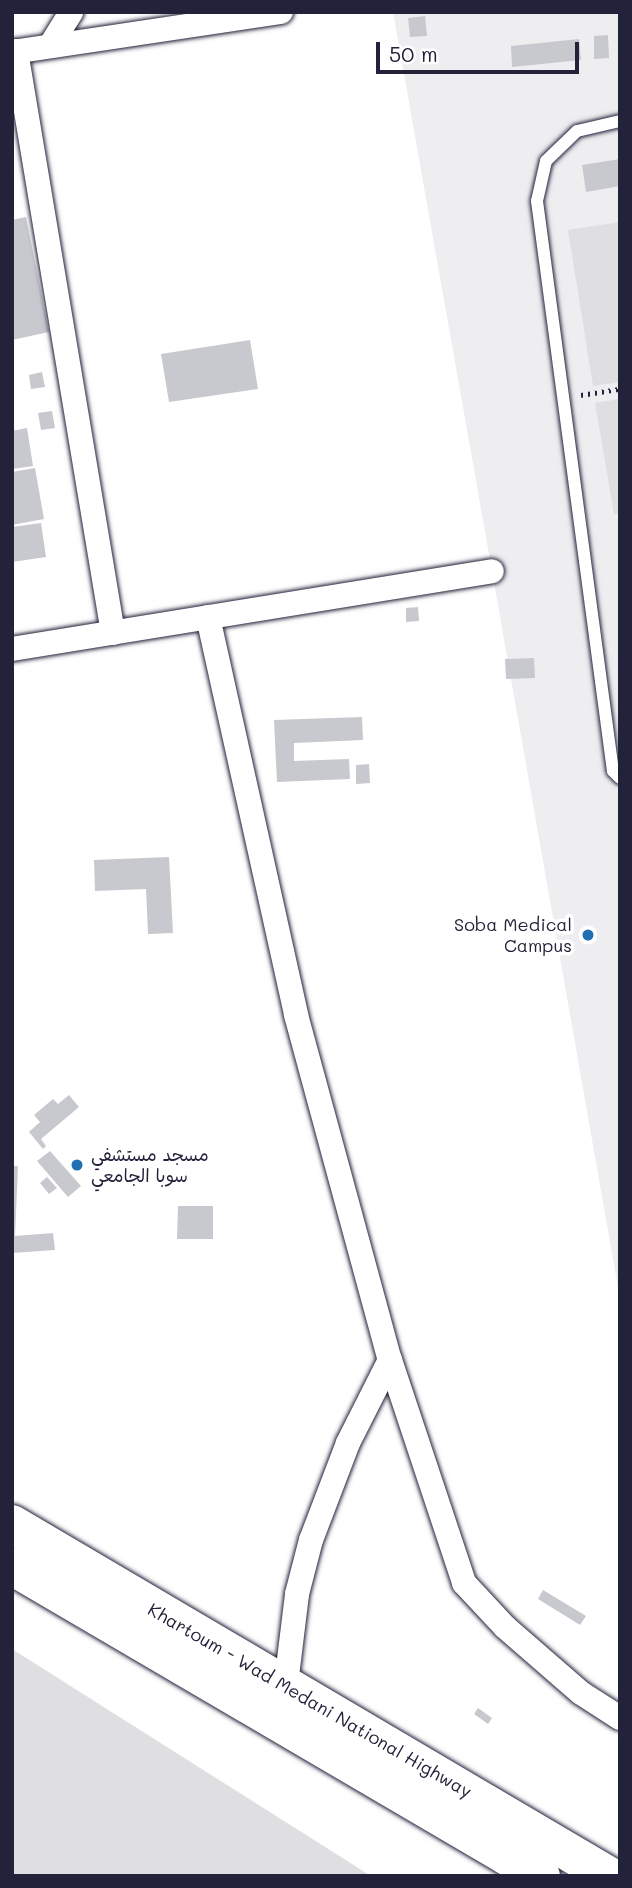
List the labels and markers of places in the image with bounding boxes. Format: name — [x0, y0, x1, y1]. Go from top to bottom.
place label: Soba Medical Campus — [454, 914, 572, 956]
marker: Soba Medical Campus — [578, 925, 598, 945]
place label: مسجد مستشفي سوبا الجامعي — [91, 1144, 209, 1186]
marker: مسجد مستشفي سوبا الجامعي — [69, 1157, 85, 1173]

